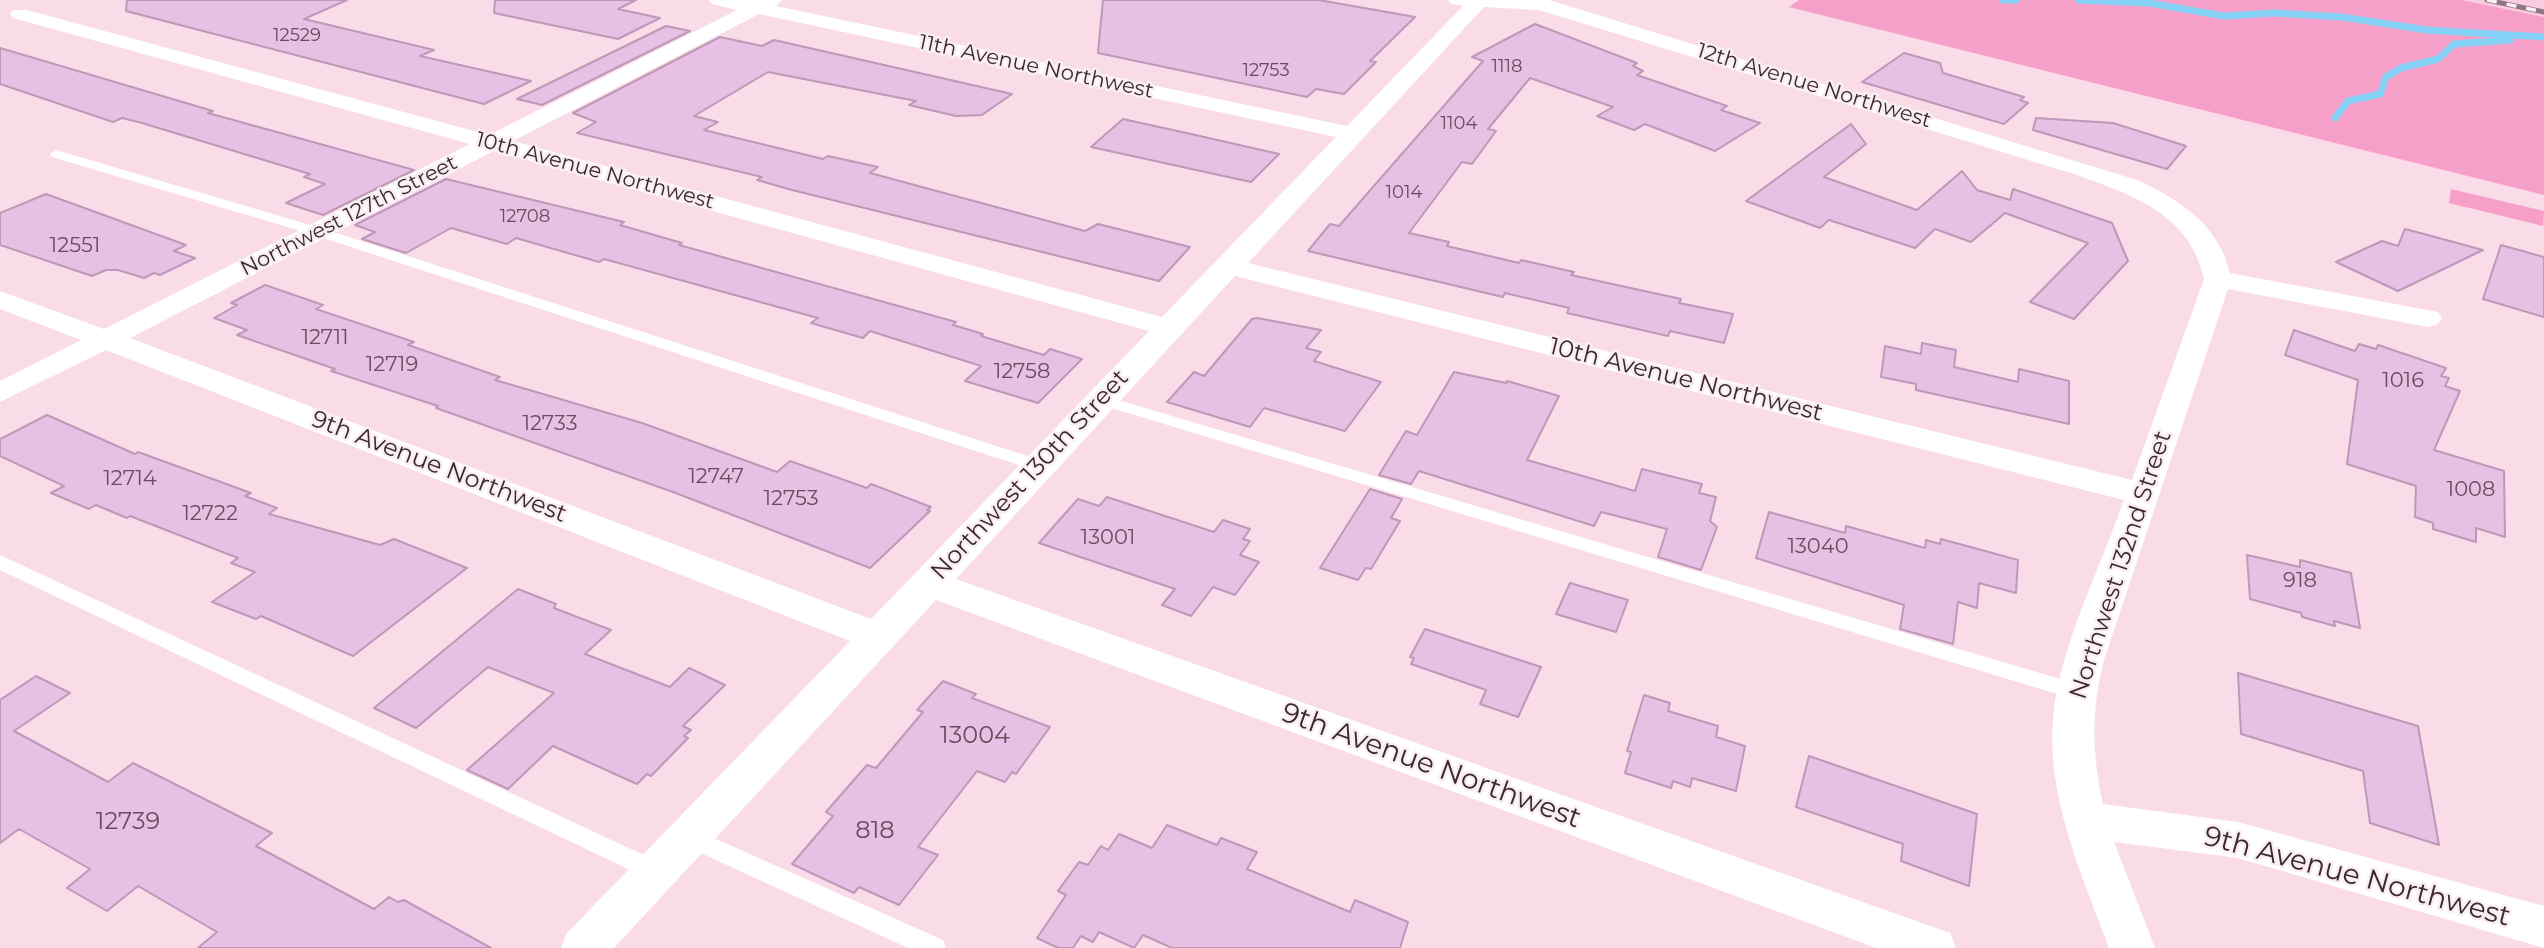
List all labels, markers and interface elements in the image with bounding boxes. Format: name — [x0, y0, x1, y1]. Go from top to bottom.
house number: 12529 — [273, 25, 321, 47]
street label: 11th Avenue Northwest — [916, 30, 1156, 104]
street label: 12th Avenue Northwest — [1694, 38, 1934, 134]
house number: 1118 — [1492, 56, 1522, 78]
house number: 12753 — [1242, 60, 1290, 82]
house number: 1104 — [1441, 113, 1477, 135]
street label: 10th Avenue Northwest — [473, 127, 717, 215]
street label: Northwest 127th Street — [236, 150, 462, 282]
house number: 1014 — [1386, 182, 1422, 204]
house number: 12708 — [500, 206, 550, 228]
house number: 12551 — [50, 233, 100, 259]
house number: 12711 — [301, 325, 349, 351]
street label: 10th Avenue Northwest — [1546, 332, 1826, 428]
house number: 12719 — [366, 352, 418, 378]
house number: 12758 — [994, 359, 1050, 385]
street label: Northwest 130th Street — [925, 364, 1135, 586]
house number: 1016 — [2382, 368, 2424, 394]
street label: 9th Avenue Northwest — [307, 405, 571, 529]
house number: 12733 — [522, 411, 578, 437]
street label: Northwest 132nd Street — [2064, 427, 2178, 703]
house number: 12747 — [688, 464, 744, 490]
house number: 12714 — [103, 466, 157, 492]
house number: 1008 — [2447, 477, 2495, 503]
house number: 12753 — [763, 486, 819, 512]
house number: 12722 — [182, 501, 238, 527]
house number: 13001 — [1081, 525, 1135, 551]
house number: 13040 — [1787, 534, 1849, 560]
house number: 918 — [2283, 568, 2317, 594]
street label: 9th Avenue Northwest — [1277, 696, 1585, 836]
house number: 13004 — [940, 722, 1010, 750]
house number: 12739 — [96, 808, 160, 836]
house number: 818 — [855, 817, 895, 845]
street label: 9th Avenue Northwest — [2200, 820, 2514, 934]

